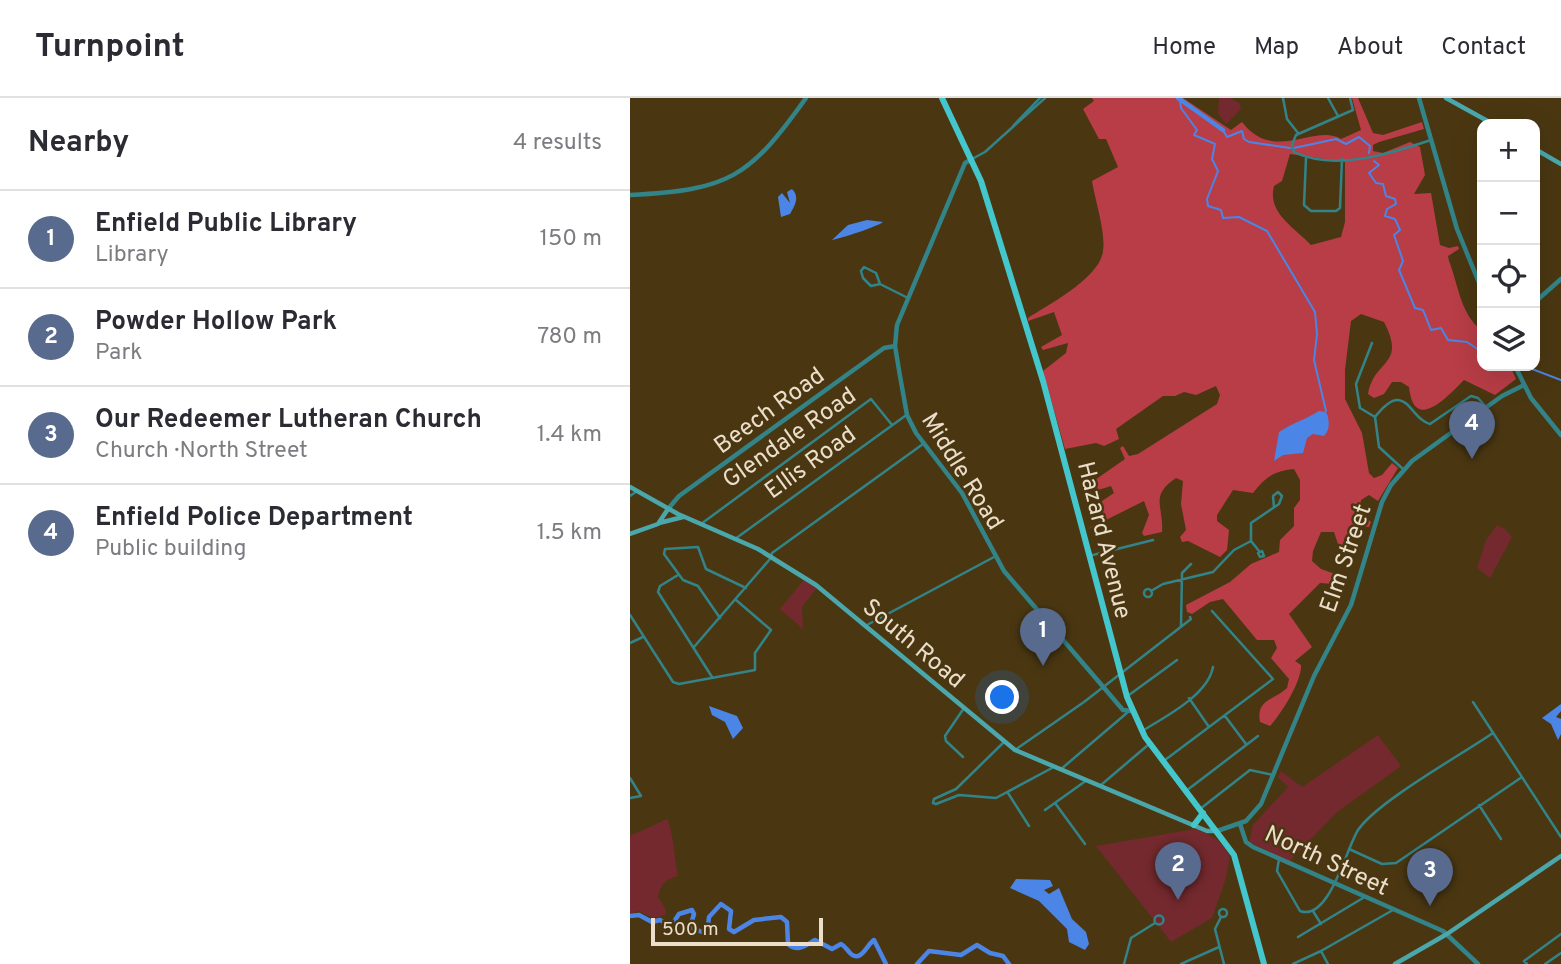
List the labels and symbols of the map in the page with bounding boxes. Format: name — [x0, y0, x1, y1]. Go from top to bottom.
street label: Beech Road — [709, 361, 831, 462]
street label: Glendale Road — [718, 382, 863, 496]
pin: 4 — [1449, 401, 1495, 459]
street label: Middle Road — [913, 408, 1009, 536]
street label: Ellis Road — [760, 420, 863, 507]
street label: Hazard Avenue — [1069, 459, 1137, 622]
street label: Elm Street — [1314, 500, 1379, 617]
street label: South Road — [856, 593, 970, 696]
pin: 1 — [1020, 608, 1066, 666]
your location — [985, 680, 1019, 714]
street label: North Street — [1259, 820, 1393, 904]
pin: 2 — [1155, 842, 1201, 900]
pin: 3 — [1407, 848, 1453, 906]
scale bar — [651, 915, 822, 947]

